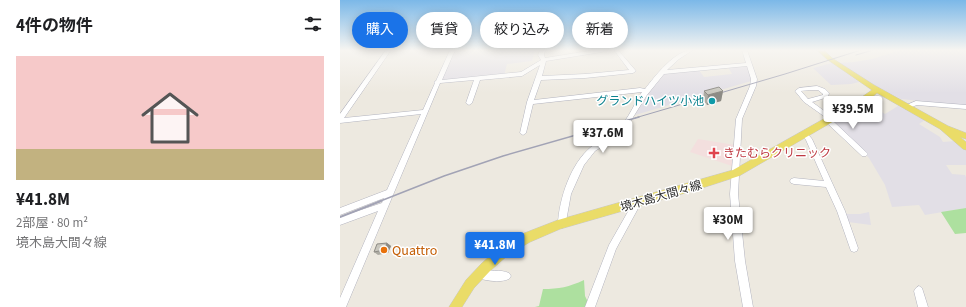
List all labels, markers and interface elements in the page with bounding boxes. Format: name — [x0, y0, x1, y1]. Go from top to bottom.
chip: 購入 — [352, 12, 408, 48]
chip: 賃貸 — [416, 12, 472, 48]
chip: 絞り込み — [480, 12, 564, 48]
chip: 新着 — [572, 12, 628, 48]
icon: filters — [302, 13, 324, 35]
text: 4件の物件 — [16, 14, 93, 38]
icon: home — [134, 82, 206, 154]
place label: グランドハイツ小池 — [596, 93, 704, 110]
marker: グランドハイツ小池 — [707, 96, 717, 106]
pin: ¥39.5M — [820, 96, 886, 130]
text: ¥39.5M — [832, 100, 874, 118]
pin: ¥37.6M — [570, 120, 636, 154]
text: ¥37.6M — [582, 124, 624, 142]
place label: きたむらクリニック — [723, 145, 831, 162]
marker: きたむらクリニック — [708, 147, 720, 159]
street label: 境木島大間々線 — [618, 177, 704, 216]
text: ¥41.8M — [16, 188, 70, 212]
pin: ¥30M — [704, 207, 752, 241]
text: ¥30M — [713, 211, 743, 229]
text: 2部屋 · 80 m² — [16, 214, 88, 232]
pin: ¥41.8M — [462, 232, 528, 266]
text: 境木島大間々線 — [16, 234, 107, 252]
text: ¥41.8M — [474, 236, 516, 254]
place label: Quattro — [392, 241, 437, 261]
marker: Quattro — [379, 245, 389, 255]

